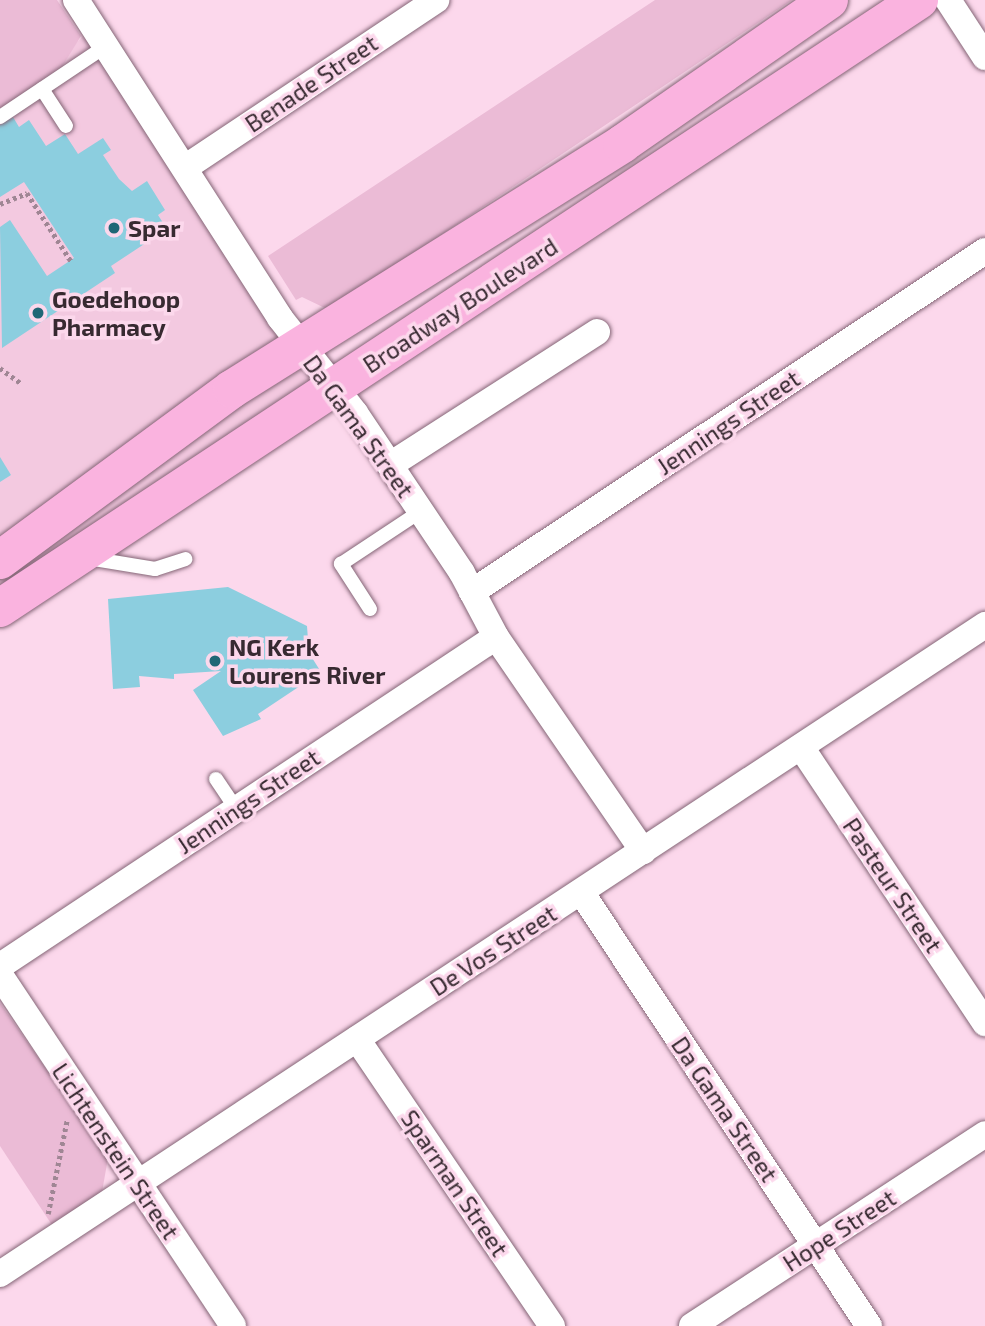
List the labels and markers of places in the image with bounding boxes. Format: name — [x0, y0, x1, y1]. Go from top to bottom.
place label: Spar — [128, 214, 180, 242]
marker: Spar — [106, 220, 122, 236]
place label: Goedehoop Pharmacy — [52, 285, 180, 341]
marker: Goedehoop Pharmacy — [30, 305, 46, 321]
place label: NG Kerk Lourens River — [229, 633, 385, 689]
marker: NG Kerk Lourens River — [207, 653, 223, 669]

